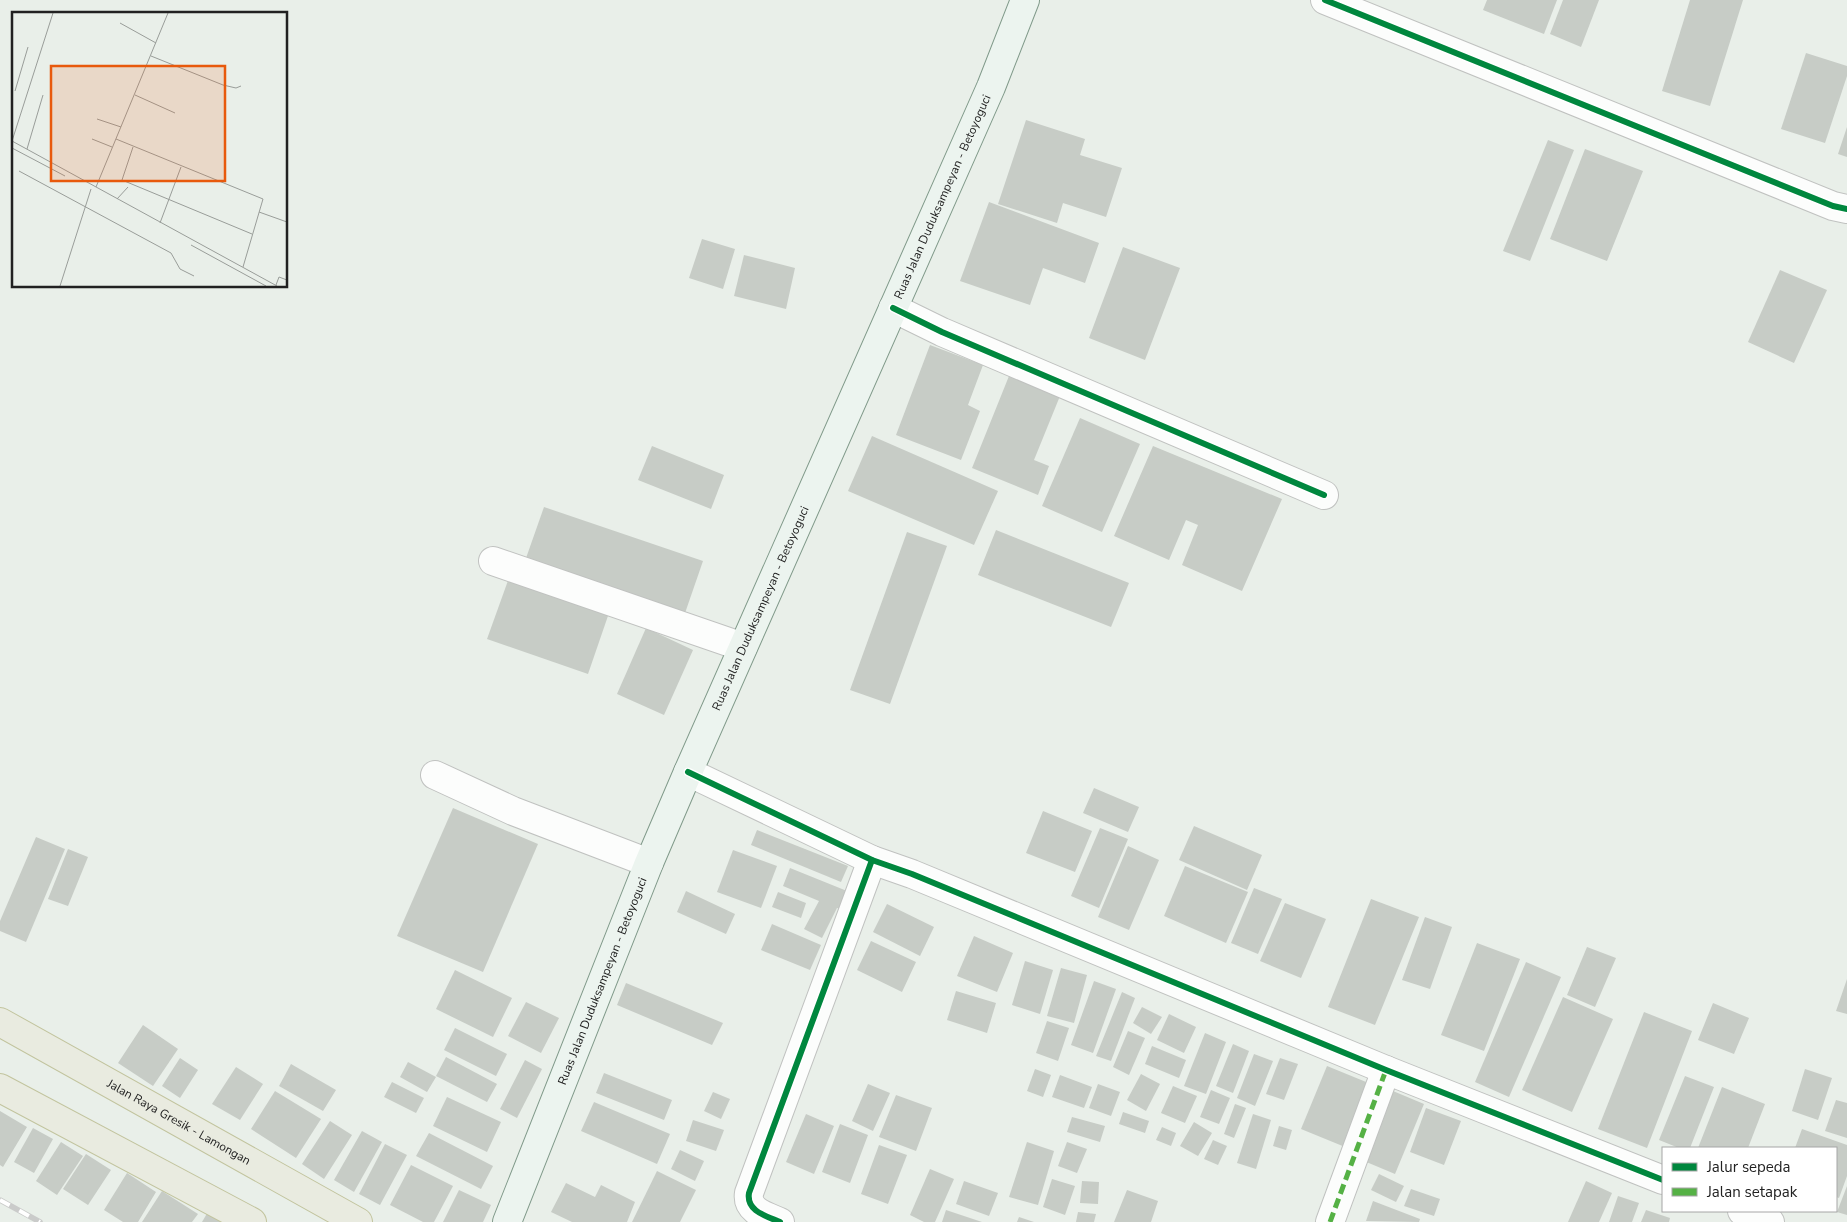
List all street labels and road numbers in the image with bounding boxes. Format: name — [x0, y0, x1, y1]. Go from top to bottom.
street label: Ruas Jalan Duduksampeyan - Betoyoguci — [890, 92, 995, 302]
street label: Ruas Jalan Duduksampeyan - Betoyoguci — [708, 504, 813, 713]
street label: Ruas Jalan Duduksampeyan - Betoyoguci — [554, 875, 651, 1087]
street label: Jalan Raya Gresik - Lamongan — [103, 1075, 254, 1169]

